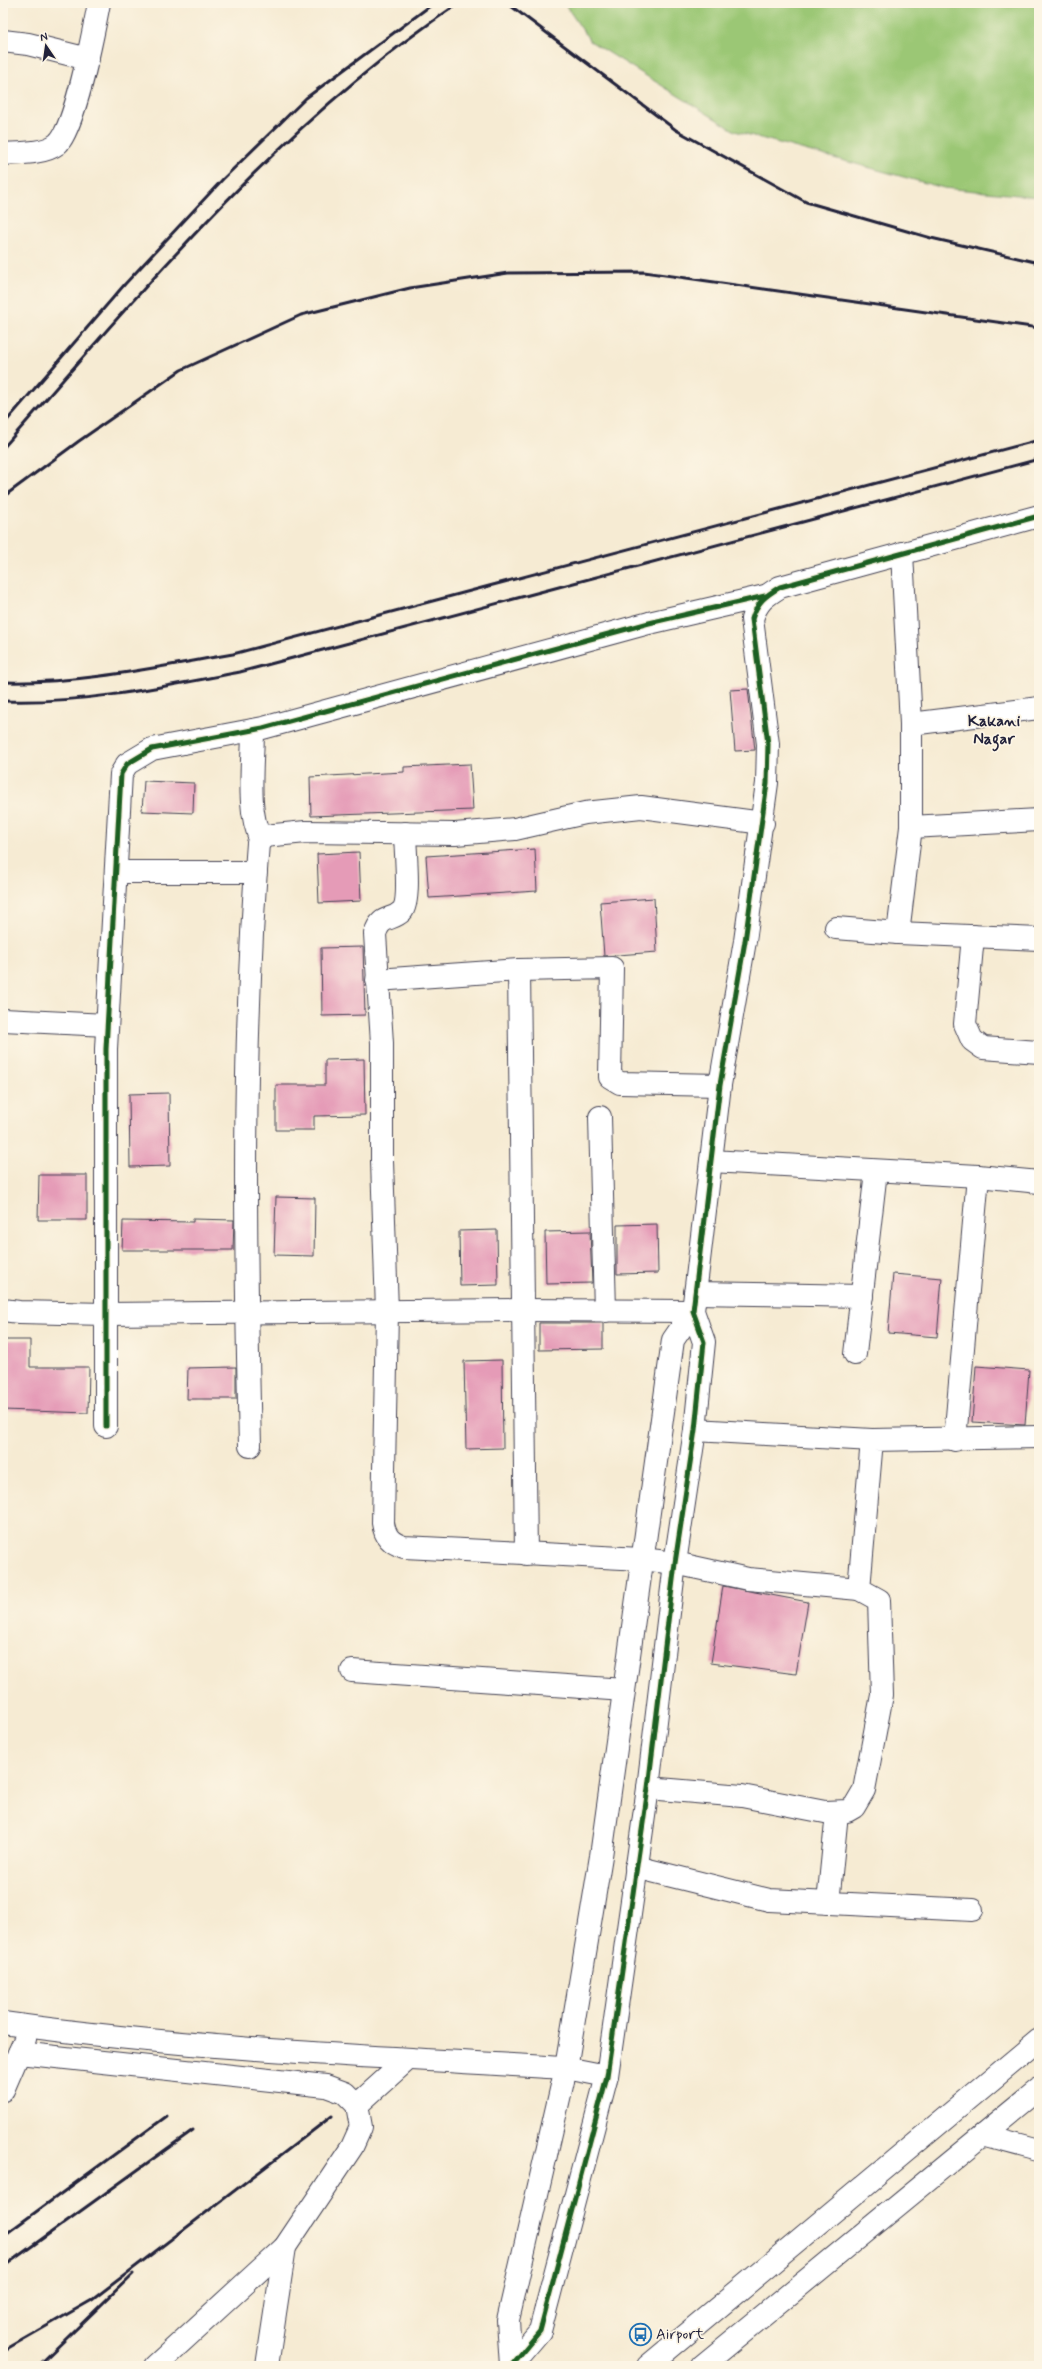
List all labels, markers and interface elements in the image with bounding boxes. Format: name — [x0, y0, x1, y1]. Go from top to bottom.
north arrow — [26, 26, 66, 66]
text: N — [39, 30, 49, 45]
district label: Kakani Nagar — [968, 711, 1021, 752]
bus stop icon: Airport — [627, 2322, 653, 2348]
place label: Airport — [656, 2325, 704, 2345]

